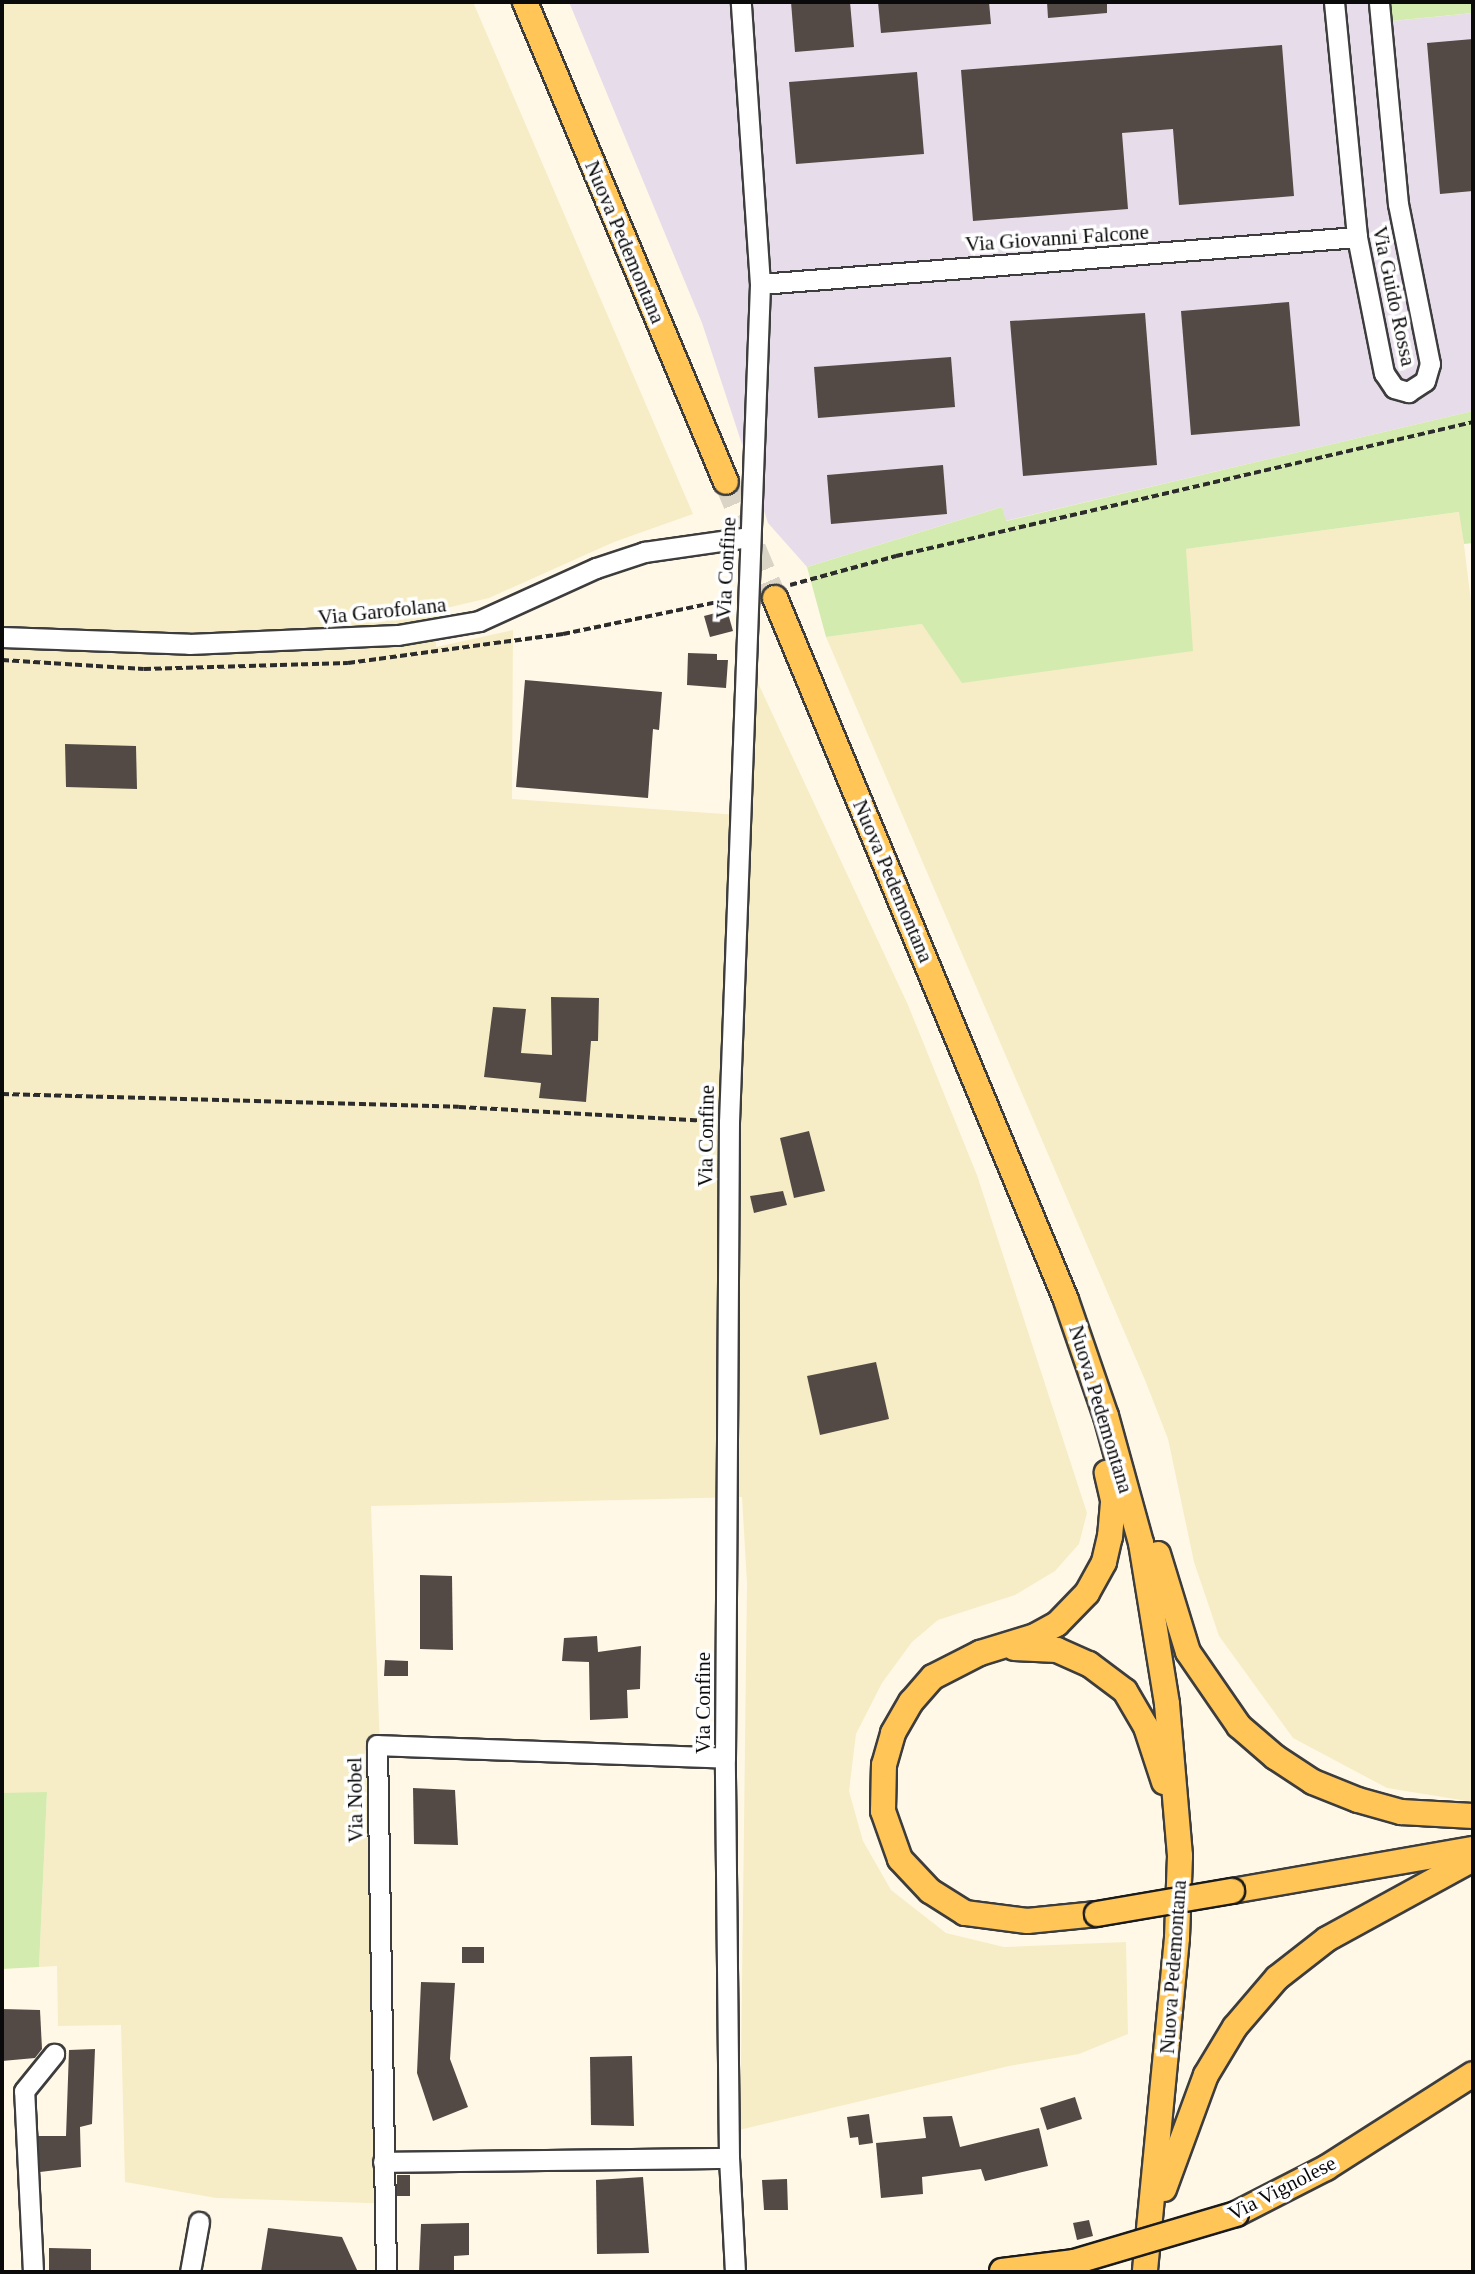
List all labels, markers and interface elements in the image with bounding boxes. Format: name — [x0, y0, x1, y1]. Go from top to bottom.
street label: Nuova Pedemontana — [579, 157, 671, 327]
street label: Via Giovanni Falcone — [964, 219, 1150, 257]
street label: Via Guido Rossa — [1367, 224, 1421, 368]
street label: Via Confine — [711, 516, 741, 620]
street label: Via Garofolana — [317, 592, 447, 630]
street label: Nuova Pedemontana — [847, 796, 939, 966]
street label: Via Confine — [693, 1085, 719, 1187]
street label: Nuova Pedemontana — [1063, 1322, 1139, 1496]
street label: Via Confine — [690, 1652, 716, 1754]
street label: Via Nobel — [342, 1757, 368, 1843]
street label: Nuova Pedemontana — [1154, 1879, 1192, 2055]
street label: Via Vignolese — [1224, 2150, 1340, 2226]

